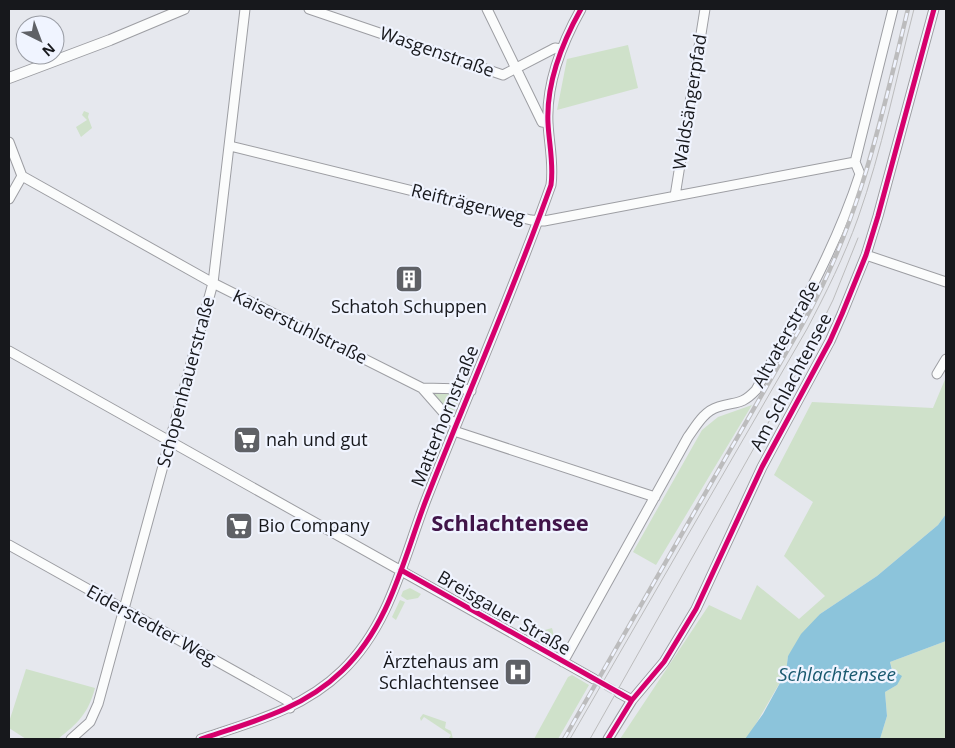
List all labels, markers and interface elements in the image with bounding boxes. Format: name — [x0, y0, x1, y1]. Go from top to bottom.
north arrow — [15, 15, 65, 65]
street label: Wasgenstraße — [377, 20, 498, 82]
street label: Waldsängerpfad — [666, 32, 712, 171]
text: N — [38, 39, 60, 61]
street label: Reifträgerweg — [409, 177, 528, 229]
building icon: Schatoh Schuppen — [394, 264, 424, 294]
street label: Altvaterstraße — [746, 276, 824, 391]
street label: Kaiserstuhlstraße — [229, 283, 372, 369]
street label: Schopenhauerstraße — [151, 294, 219, 470]
place label: Schatoh Schuppen — [331, 294, 487, 318]
street label: Am Schlachtensee — [744, 308, 837, 455]
street label: Matterhornstraße — [405, 341, 483, 490]
supermarket icon: nah und gut — [232, 425, 262, 455]
place label: nah und gut — [266, 427, 368, 451]
district label: Schlachtensee — [431, 507, 589, 537]
supermarket icon: Bio Company — [224, 511, 254, 541]
place label: Bio Company — [258, 513, 371, 537]
street label: Breisgauer Straße — [433, 564, 576, 660]
street label: Eiderstedter Weg — [83, 579, 221, 670]
place label: Ärztehaus am Schlachtensee — [379, 649, 499, 694]
hospital icon: Ärztehaus am Schlachtensee — [503, 657, 533, 687]
water label: Schlachtensee — [778, 661, 896, 687]

